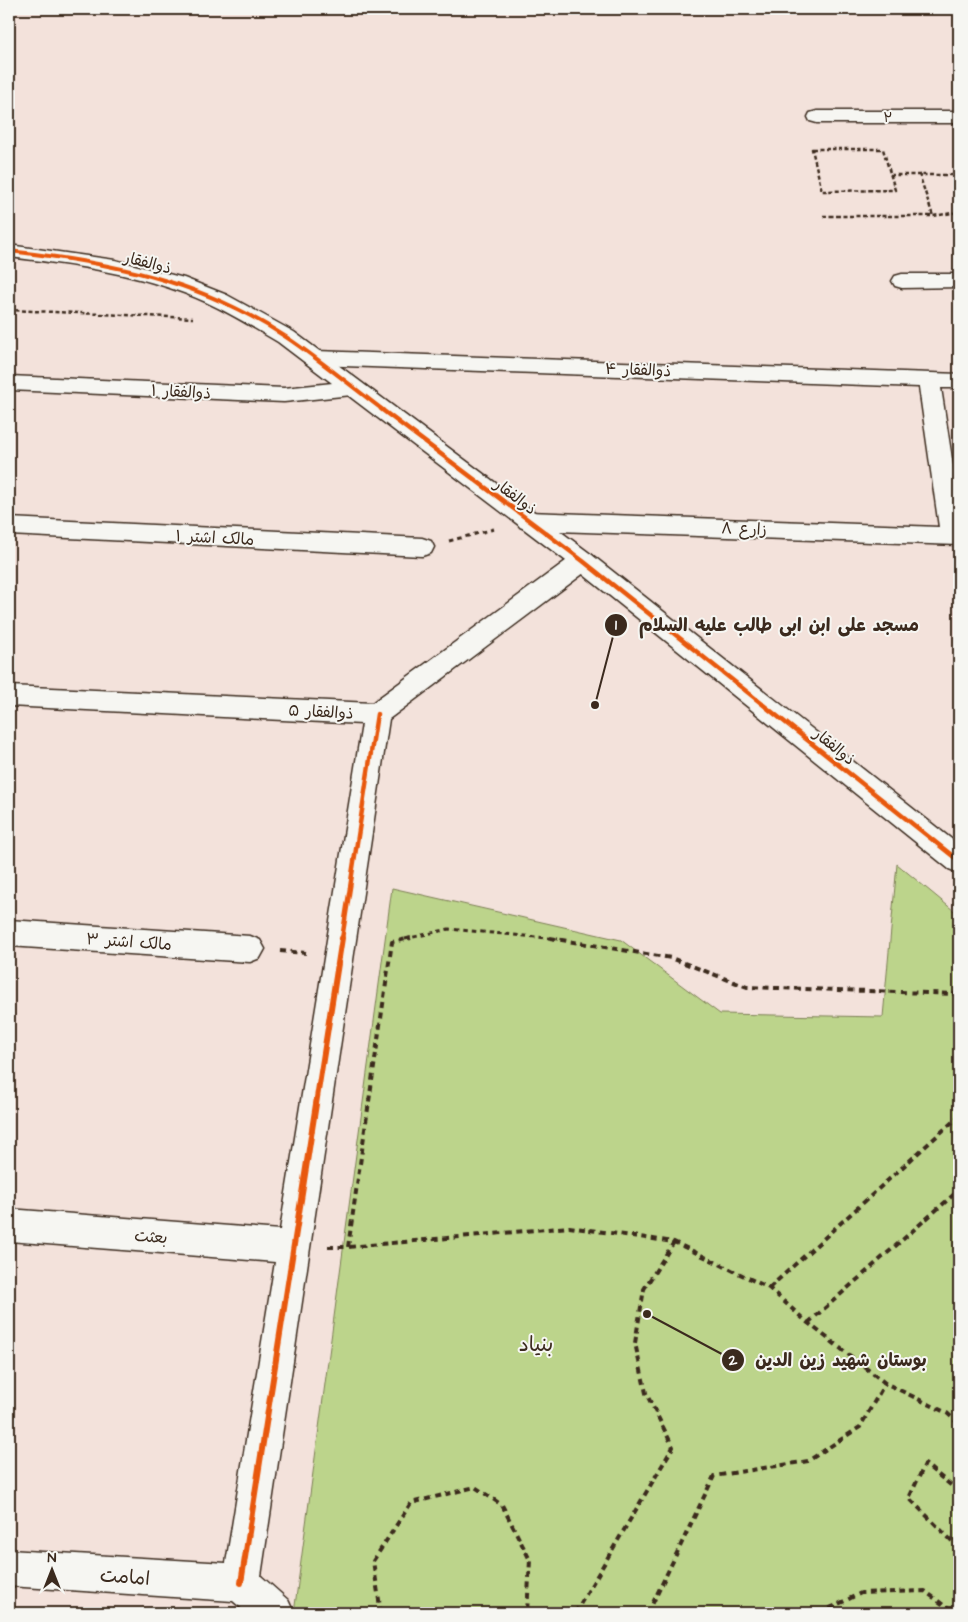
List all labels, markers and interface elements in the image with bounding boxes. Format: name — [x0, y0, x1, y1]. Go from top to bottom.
street label: ۲ — [883, 108, 893, 128]
street label: ذوالفقار — [120, 246, 174, 279]
street label: ذوالفقار ۴ — [604, 358, 671, 382]
street label: ذوالفقار ۱ — [150, 379, 212, 405]
street label: ذوالفقار — [488, 472, 541, 520]
street label: زارع ۸ — [721, 517, 767, 541]
street label: مالک اشتر ۱ — [175, 525, 255, 551]
callout: مسجد علی ابن ابی طالب علیه السلام — [604, 609, 929, 642]
text: مسجد علی ابن ابی طالب علیه السلام — [639, 613, 919, 639]
text: 1 — [615, 615, 617, 636]
street label: ذوالفقار ۵ — [288, 699, 354, 725]
street label: ذوالفقار — [807, 722, 860, 770]
street label: مالک اشتر ۳ — [85, 928, 173, 956]
street label: بعثت — [134, 1225, 168, 1249]
district label: بنیاد — [519, 1330, 553, 1359]
callout: بوستان شهید زین الدین — [721, 1343, 937, 1376]
text: بوستان شهید زین الدین — [755, 1348, 927, 1373]
text: 2 — [728, 1350, 738, 1371]
north arrow — [28, 1544, 78, 1594]
text: N — [48, 1548, 57, 1568]
street label: امامت — [99, 1562, 151, 1593]

